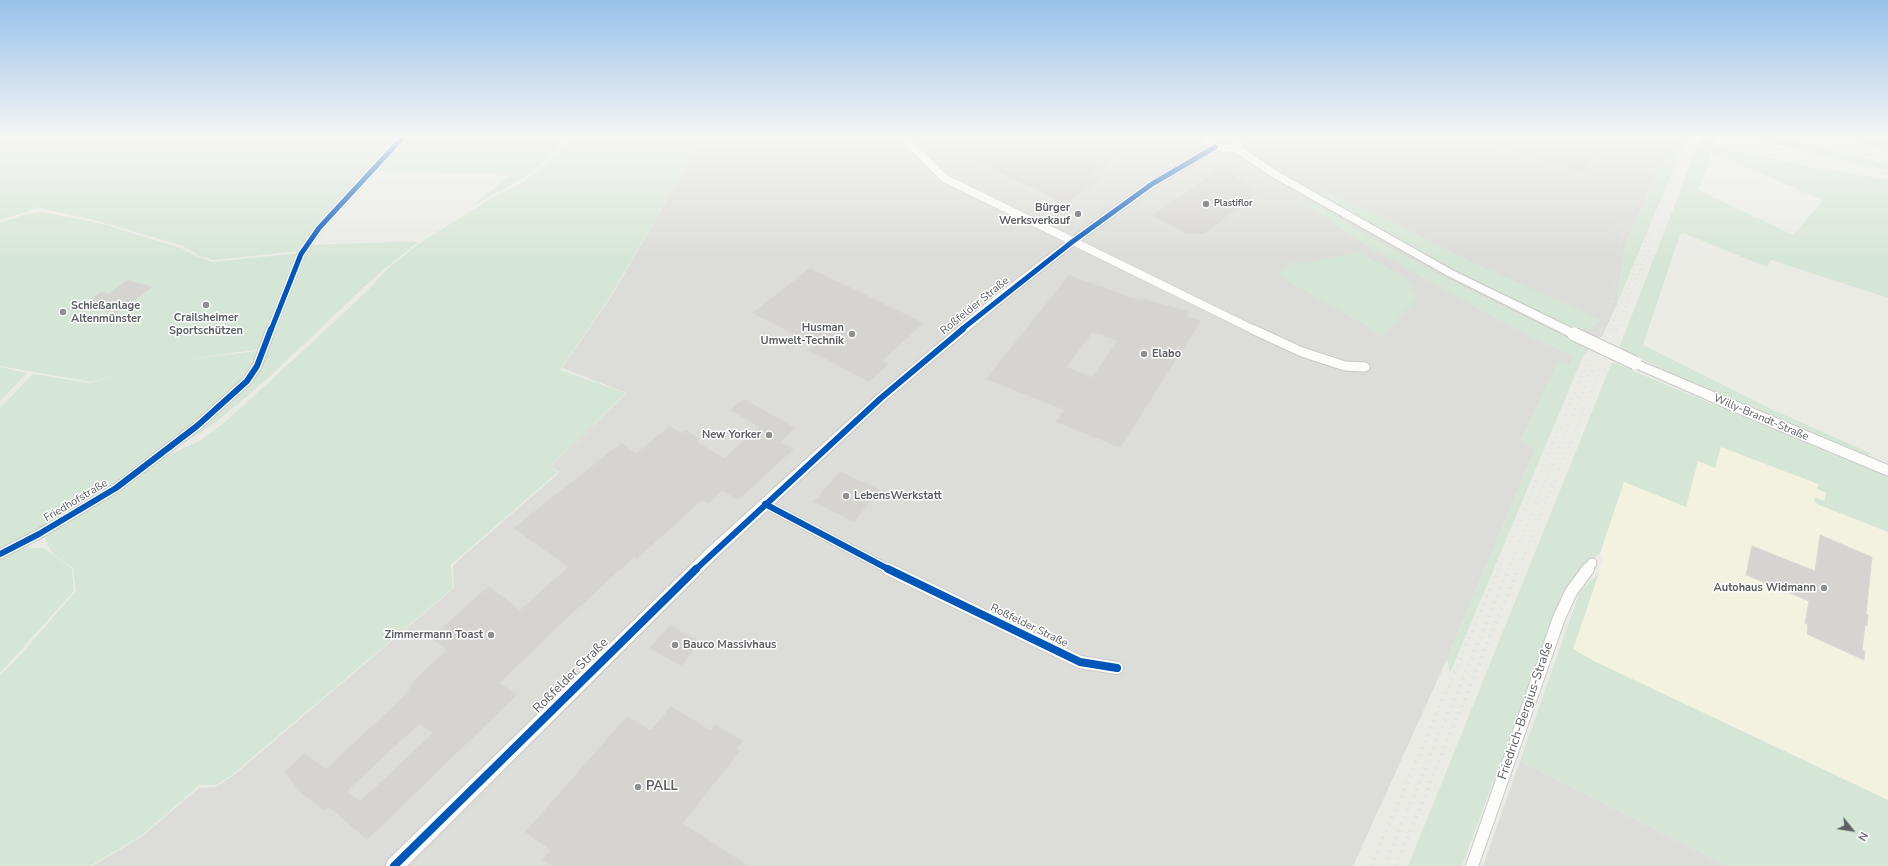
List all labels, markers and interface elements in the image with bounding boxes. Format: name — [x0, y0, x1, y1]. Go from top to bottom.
marker: Plastiflor — [1201, 199, 1211, 209]
place label: Plastiflor — [1214, 199, 1253, 209]
place label: Bürger Werksverkauf — [999, 201, 1070, 227]
marker: Bürger Werksverkauf — [1073, 209, 1083, 219]
street label: Roßfelder Straße — [938, 274, 1012, 338]
place label: Schießanlage Altenmünster — [71, 299, 141, 325]
marker: Crailsheimer Sportschützen — [201, 300, 211, 310]
marker: Schießanlage Altenmünster — [58, 307, 68, 317]
place label: Crailsheimer Sportschützen — [169, 311, 243, 337]
place label: Husman Umwelt-Technik — [761, 321, 844, 347]
marker: Husman Umwelt-Technik — [847, 329, 857, 339]
place label: Elabo — [1152, 347, 1181, 361]
marker: Elabo — [1139, 349, 1149, 359]
street label: Willy-Brandt-Straße — [1711, 392, 1811, 444]
place label: New Yorker — [702, 428, 761, 442]
marker: New Yorker — [764, 430, 774, 440]
street label: Friedhofstraße — [42, 477, 110, 525]
place label: LebensWerkstatt — [854, 489, 942, 503]
marker: LebensWerkstatt — [841, 491, 851, 501]
place label: Autohaus Widmann — [1714, 581, 1816, 595]
marker: Autohaus Widmann — [1819, 583, 1829, 593]
street label: Roßfelder Straße — [988, 602, 1070, 650]
place label: Zimmermann Toast — [385, 628, 483, 642]
marker: Zimmermann Toast — [486, 630, 496, 640]
street label: Roßfelder Straße — [530, 635, 612, 717]
place label: Bauco Massivhaus — [683, 638, 776, 652]
marker: Bauco Massivhaus — [670, 640, 680, 650]
street label: Friedrich-Bergius-Straße — [1495, 640, 1557, 782]
place label: PALL — [646, 779, 678, 795]
marker: PALL — [633, 782, 643, 792]
north arrow — [1832, 810, 1872, 850]
text: N — [1854, 829, 1871, 844]

